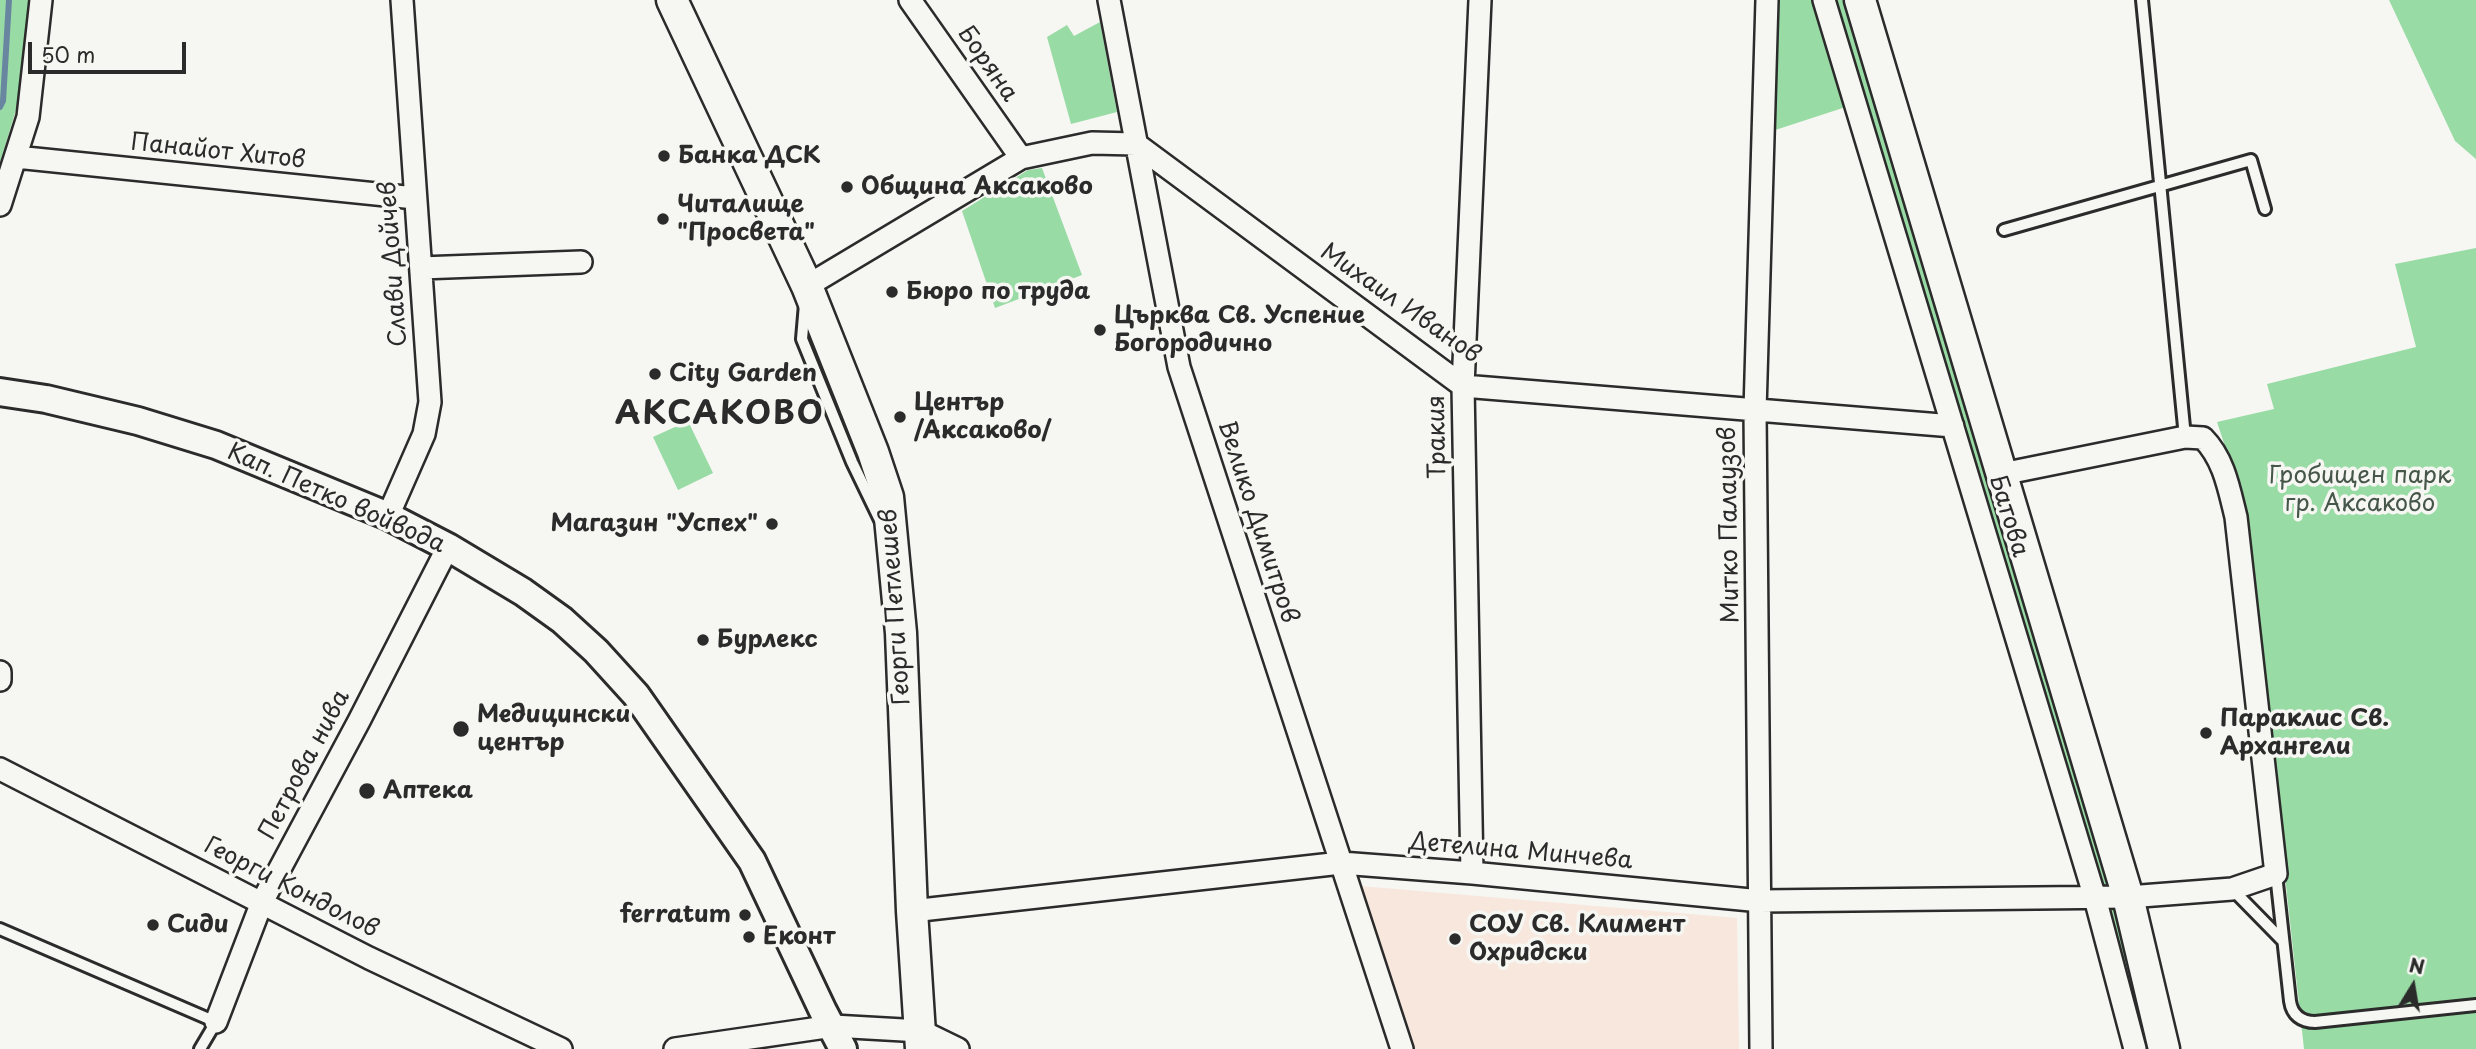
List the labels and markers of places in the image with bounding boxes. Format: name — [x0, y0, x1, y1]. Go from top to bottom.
place label: Банка ДСК — [678, 142, 821, 170]
marker: Банка ДСК — [656, 148, 672, 164]
place label: Община Аксаково — [861, 173, 1093, 201]
marker: Община Аксаково — [839, 179, 855, 195]
place label: Читалище "Просвета" — [677, 191, 815, 247]
marker: Читалище "Просвета" — [655, 211, 671, 227]
place label: Бюро по труда — [906, 278, 1090, 306]
marker: Бюро по труда — [884, 284, 900, 300]
place label: Църква Св. Успение Богородично — [1114, 302, 1365, 358]
marker: Църква Св. Успение Богородично — [1092, 322, 1108, 338]
place label: City Garden — [669, 360, 817, 388]
marker: City Garden — [647, 366, 663, 382]
place label: Център /Аксаково/ — [914, 389, 1052, 445]
marker: Център /Аксаково/ — [892, 409, 908, 425]
place label: Магазин "Успех" — [551, 510, 758, 538]
marker: Магазин "Успех" — [764, 516, 780, 532]
place label: Бурлекс — [717, 626, 818, 654]
marker: Бурлекс — [695, 632, 711, 648]
place label: Медицински център — [477, 701, 631, 757]
place label: Параклис Св. Архангели — [2220, 705, 2389, 761]
marker: Медицински център — [451, 719, 471, 739]
marker: Параклис Св. Архангели — [2198, 725, 2214, 741]
place label: Аптека — [383, 777, 473, 805]
marker: Аптека — [357, 781, 377, 801]
place label: ferratum — [619, 901, 731, 929]
marker: ferratum — [737, 907, 753, 923]
place label: Сиди — [167, 911, 229, 939]
place label: СОУ Св. Климент Охридски — [1469, 911, 1685, 967]
marker: Сиди — [145, 917, 161, 933]
place label: Еконт — [763, 923, 836, 951]
marker: Еконт — [741, 929, 757, 945]
marker: СОУ Св. Климент Охридски — [1447, 931, 1463, 947]

